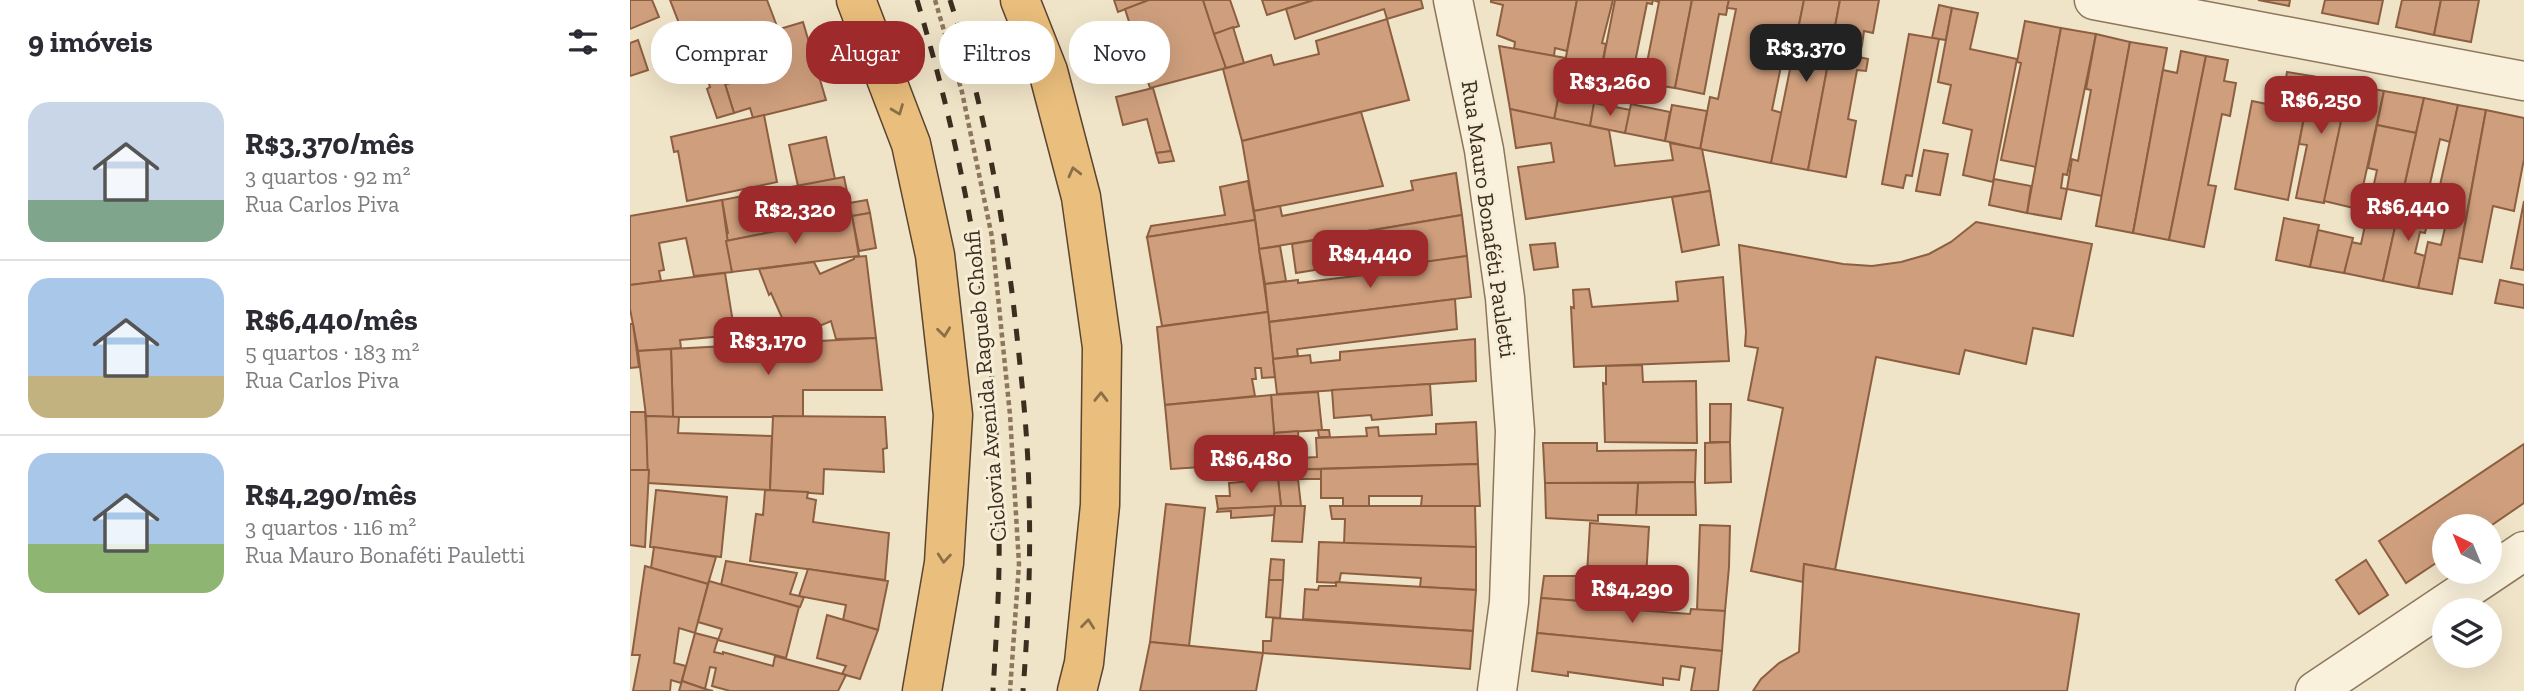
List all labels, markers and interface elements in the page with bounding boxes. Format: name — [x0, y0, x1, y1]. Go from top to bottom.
chip: Comprar — [651, 21, 792, 84]
chip: Alugar — [806, 21, 925, 84]
chip: Filtros — [939, 21, 1055, 84]
chip: Novo — [1069, 21, 1170, 84]
icon: filters — [564, 23, 602, 61]
text: 9 imóveis — [28, 24, 153, 60]
pin: R$3,370 — [1741, 24, 1871, 84]
text: R$3,370 — [1766, 33, 1846, 61]
pin: R$3,260 — [1545, 58, 1675, 118]
text: R$3,260 — [1569, 67, 1651, 95]
pin: R$6,250 — [2256, 76, 2386, 136]
street label: Rua Mauro Bonaféti Pauletti — [1456, 78, 1522, 360]
text: R$6,250 — [2280, 85, 2362, 113]
one-way arrow — [890, 103, 904, 115]
text: R$3,370/mês — [245, 126, 414, 162]
icon: home — [84, 130, 168, 214]
text: 3 quartos · 92 m² — [245, 162, 410, 190]
one-way arrow — [1068, 166, 1082, 178]
pin: R$6,440 — [2343, 184, 2473, 243]
pin: R$2,320 — [730, 187, 860, 246]
text: Rua Carlos Piva — [245, 190, 399, 218]
text: R$6,440 — [2367, 192, 2449, 220]
text: R$2,320 — [754, 195, 836, 223]
street label: Ciclovia Avenida Ragueb Chohfi — [957, 229, 1013, 543]
pin: R$4,440 — [1305, 230, 1435, 290]
text: R$4,440 — [1328, 239, 1412, 267]
text: R$6,440/mês — [245, 302, 418, 338]
icon: home — [84, 306, 168, 390]
pin: R$3,170 — [703, 318, 833, 377]
text: R$3,170 — [730, 326, 806, 354]
one-way arrow — [936, 326, 951, 337]
text: 5 quartos · 183 m² — [245, 338, 419, 366]
text: Rua Carlos Piva — [245, 366, 399, 394]
one-way arrow — [1094, 391, 1109, 402]
pin: R$6,480 — [1186, 435, 1316, 495]
text: R$6,480 — [1210, 444, 1292, 472]
text: R$4,290/mês — [245, 477, 417, 513]
icon: home — [84, 481, 168, 565]
text: 3 quartos · 116 m² — [245, 513, 416, 541]
north arrow — [2432, 514, 2502, 584]
map controls — [2432, 514, 2502, 668]
text: Rua Mauro Bonaféti Pauletti — [245, 541, 525, 569]
one-way arrow — [937, 553, 952, 564]
pin: R$4,290 — [1567, 566, 1697, 625]
text: R$4,290 — [1591, 574, 1673, 602]
button: layers — [2432, 598, 2502, 668]
one-way arrow — [1080, 618, 1095, 629]

